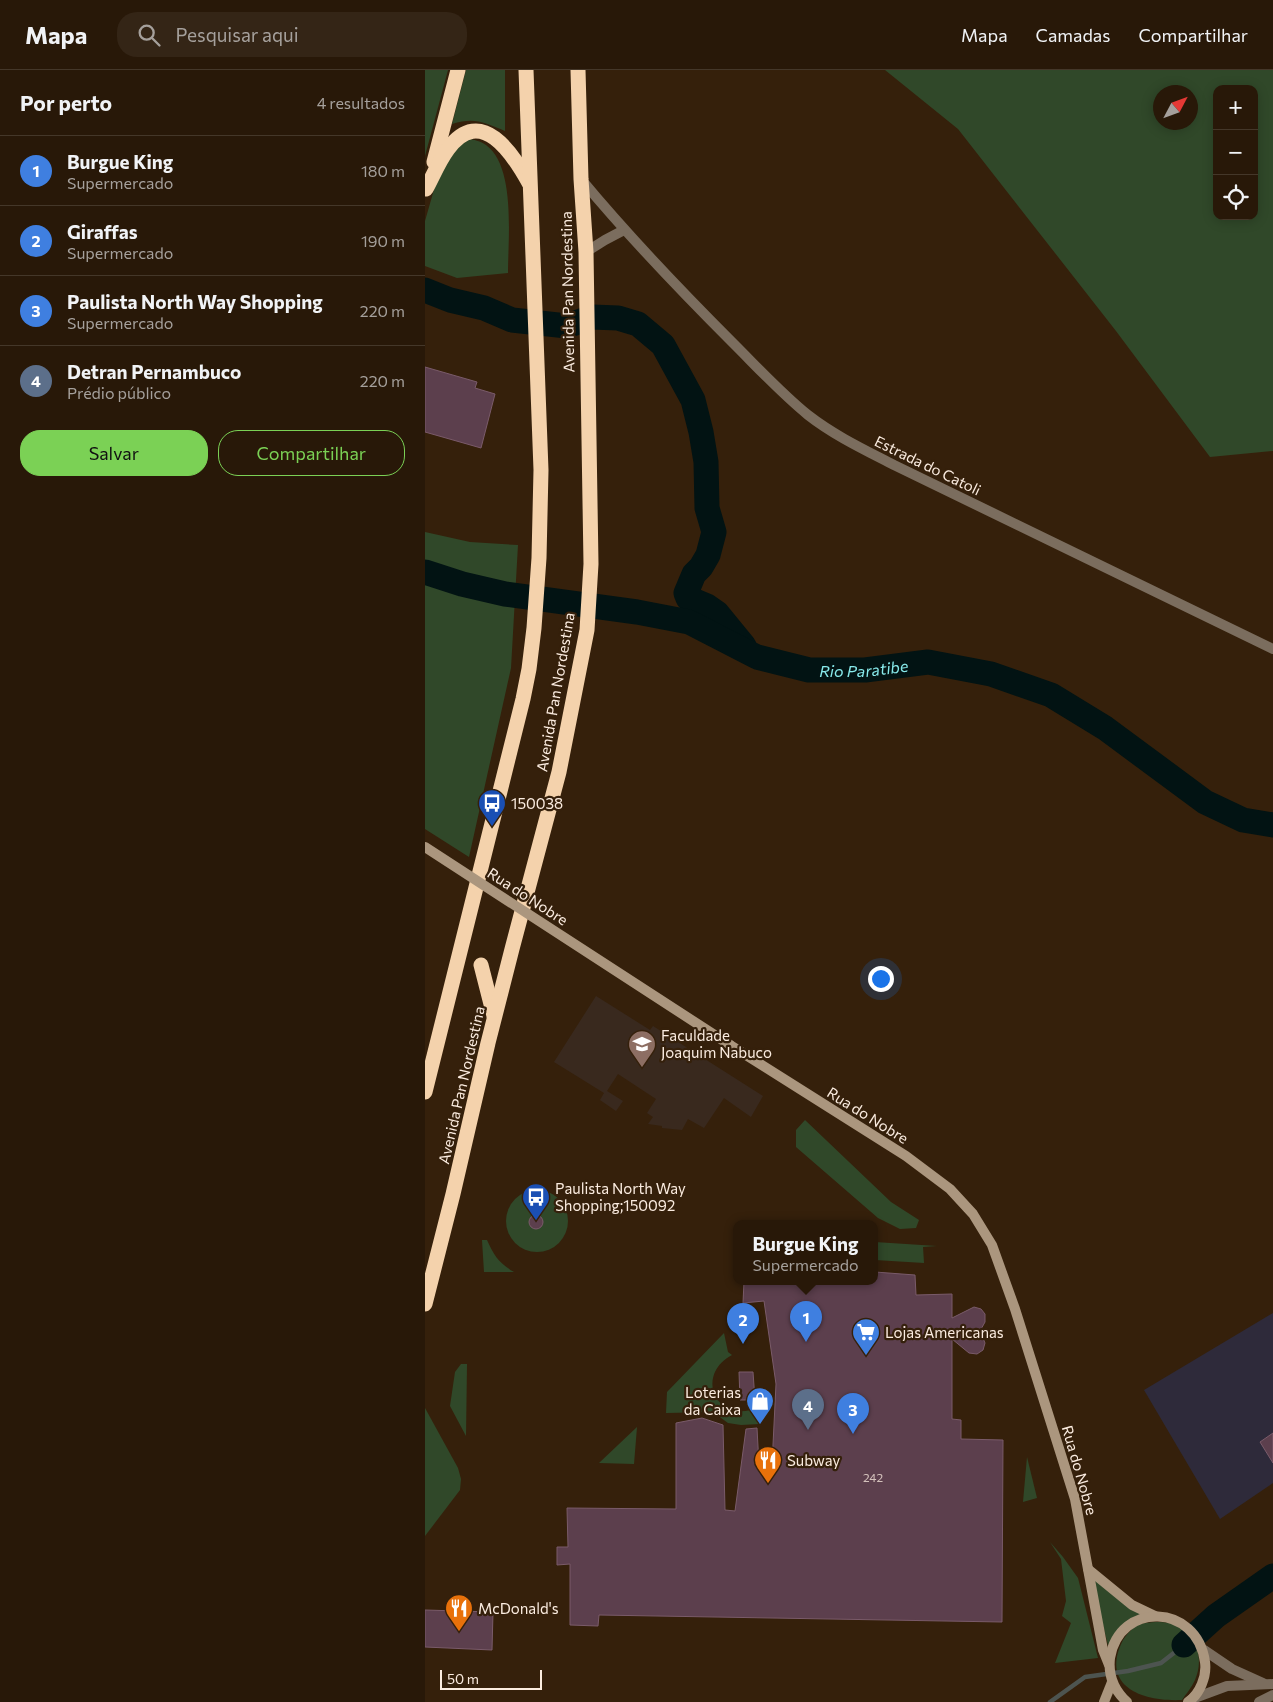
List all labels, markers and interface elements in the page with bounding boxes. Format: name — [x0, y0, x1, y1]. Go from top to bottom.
search box — [117, 12, 467, 57]
text: Mapa — [25, 20, 87, 49]
icon: search — [135, 21, 163, 49]
text: Pesquisar aqui — [175, 23, 299, 46]
text: Mapa — [961, 24, 1008, 46]
text: Camadas — [1036, 24, 1110, 46]
text: Compartilhar — [1138, 24, 1248, 46]
north arrow — [1153, 85, 1198, 130]
map controls — [1213, 85, 1258, 220]
button: + — [1213, 85, 1258, 130]
text: Por perto — [20, 90, 112, 115]
text: 4 resultados — [317, 93, 405, 112]
button: − — [1213, 130, 1258, 175]
text: Burgue King — [67, 150, 173, 173]
text: 1 — [32, 161, 40, 180]
text: 180 m — [361, 161, 405, 180]
text: Supermercado — [67, 173, 173, 192]
button: locate — [1213, 175, 1258, 220]
street label: Avenida Pan Nordestina — [557, 211, 577, 373]
text: Giraffas — [67, 220, 138, 243]
text: 2 — [31, 231, 41, 250]
text: 190 m — [361, 231, 405, 250]
text: Supermercado — [67, 243, 173, 262]
text: Paulista North Way Shopping — [67, 290, 323, 313]
text: 3 — [31, 301, 41, 320]
text: 220 m — [360, 301, 405, 320]
text: Supermercado — [67, 313, 173, 332]
text: Detran Pernambuco — [67, 360, 241, 383]
text: 4 — [31, 371, 41, 390]
text: 220 m — [360, 371, 405, 390]
text: Prédio público — [67, 383, 171, 402]
button: Salvar — [20, 430, 208, 476]
button: Compartilhar — [218, 430, 405, 476]
street label: Estrada do Catoli — [872, 431, 984, 499]
street label: Avenida Pan Nordestina — [532, 611, 578, 773]
water label: Rio Paratibe — [819, 655, 910, 680]
bus stop icon: 150038 — [477, 788, 507, 827]
place label: 150038 — [511, 794, 563, 812]
street label: Rua do Nobre — [484, 863, 572, 929]
your location — [868, 966, 894, 992]
street label: Avenida Pan Nordestina — [434, 1004, 488, 1166]
place label: Faculdade Joaquim Nabuco — [661, 1026, 772, 1061]
school or university icon: Faculdade Joaquim Nabuco — [627, 1029, 657, 1068]
street label: Rua do Nobre — [824, 1083, 912, 1147]
place label: Paulista North Way Shopping;150092 — [555, 1179, 686, 1214]
bus stop icon: Paulista North Way Shopping;150092 — [521, 1182, 551, 1221]
popup — [733, 1220, 878, 1285]
text: Burgue King — [752, 1232, 859, 1255]
text: Supermercado — [752, 1255, 859, 1274]
pin: 1 — [790, 1301, 822, 1342]
pin: 2 — [727, 1303, 759, 1344]
supermarket icon: Lojas Americanas — [851, 1317, 881, 1356]
place label: Lojas Americanas — [885, 1323, 1004, 1341]
place label: Loterias da Caixa — [684, 1383, 741, 1418]
shop icon: Loterias da Caixa — [745, 1386, 775, 1425]
pin: 4 — [792, 1389, 824, 1430]
pin: 3 — [837, 1393, 869, 1434]
street label: Rua do Nobre — [1059, 1423, 1101, 1517]
restaurant icon: Subway — [753, 1445, 783, 1484]
place label: Subway — [787, 1451, 840, 1469]
house number: 242 — [863, 1470, 883, 1484]
restaurant icon: McDonald's — [444, 1593, 474, 1632]
place label: McDonald's — [478, 1599, 559, 1617]
scale bar — [440, 1667, 543, 1690]
text: 50 m — [447, 1670, 479, 1687]

